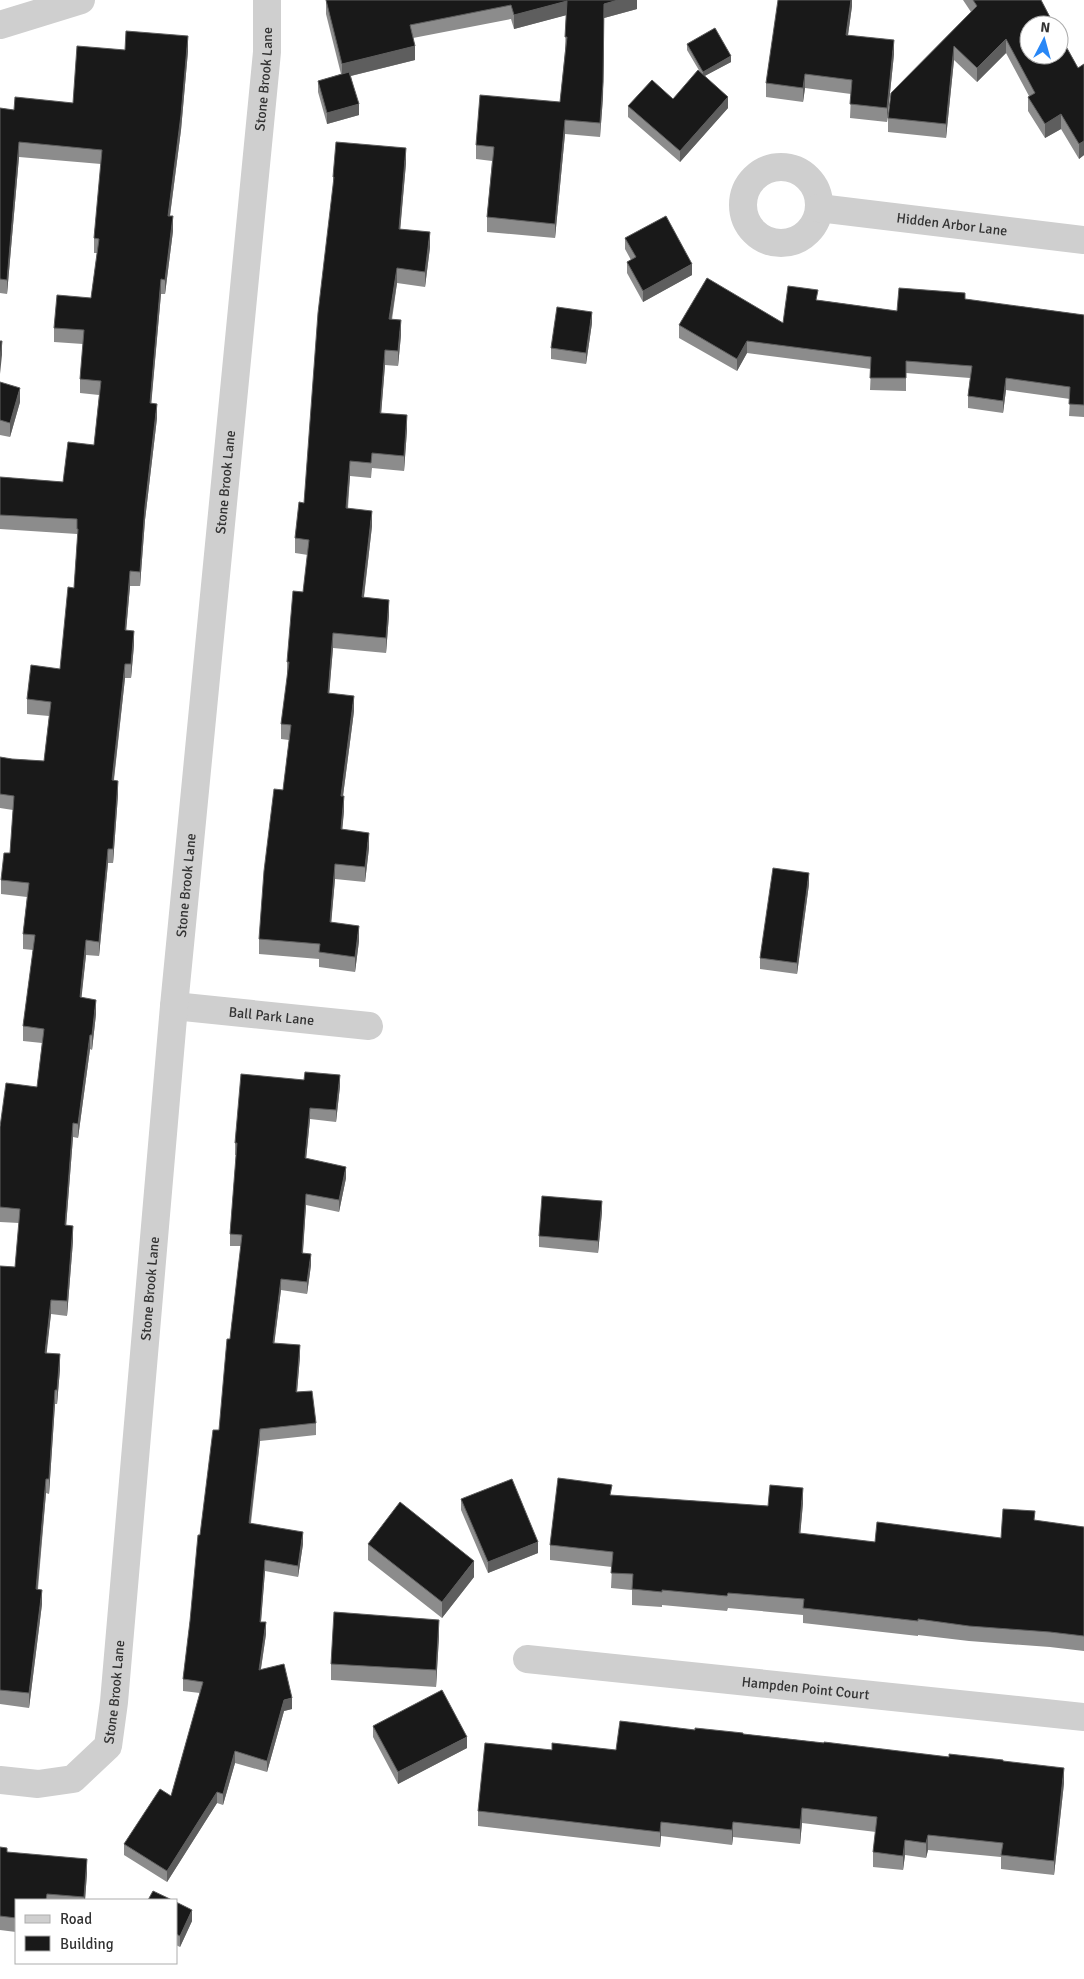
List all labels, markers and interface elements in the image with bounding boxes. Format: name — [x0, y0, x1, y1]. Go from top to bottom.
north arrow — [1019, 15, 1069, 65]
text: N — [1040, 19, 1051, 37]
street label: Stone Brook Lane — [251, 27, 276, 132]
street label: Hidden Arbor Lane — [896, 209, 1008, 239]
street label: Stone Brook Lane — [212, 429, 239, 535]
street label: Stone Brook Lane — [172, 832, 199, 938]
street label: Ball Park Lane — [228, 1003, 315, 1029]
street label: Stone Brook Lane — [137, 1236, 163, 1341]
street label: Stone Brook Lane — [100, 1639, 128, 1745]
street label: Hampden Point Court — [741, 1673, 870, 1703]
legend — [15, 1899, 178, 1964]
text: Road — [60, 1910, 92, 1928]
text: Building — [60, 1935, 114, 1953]

